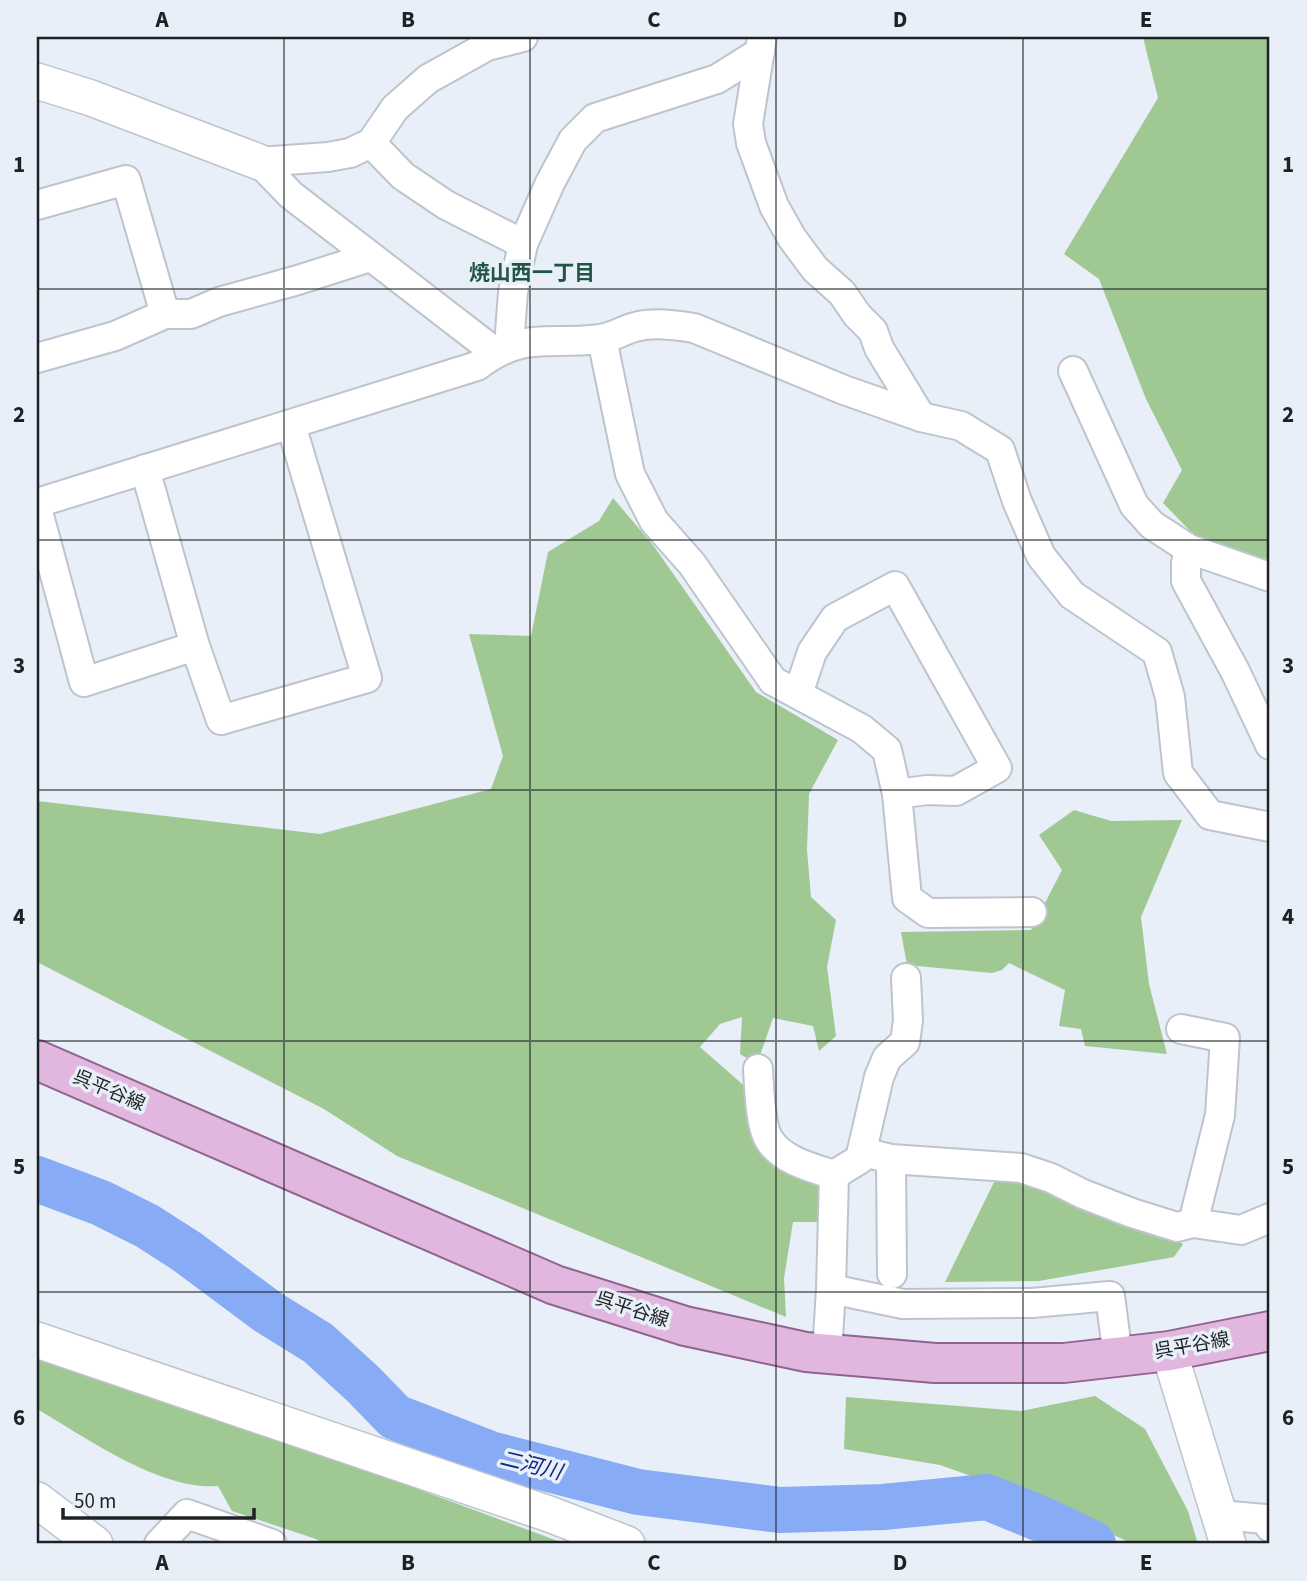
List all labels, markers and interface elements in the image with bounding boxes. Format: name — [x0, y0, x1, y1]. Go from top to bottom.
text: A — [154, 3, 169, 36]
text: B — [401, 3, 415, 36]
text: C — [647, 3, 661, 36]
text: D — [893, 3, 907, 36]
text: E — [1140, 3, 1152, 36]
text: 1 — [13, 148, 25, 181]
text: 1 — [1282, 148, 1294, 181]
district label: 焼山西一丁目 — [469, 258, 595, 288]
text: 2 — [13, 398, 25, 431]
text: 2 — [1282, 398, 1294, 431]
text: 3 — [13, 649, 25, 682]
text: 3 — [1282, 649, 1294, 682]
text: 4 — [13, 900, 25, 933]
text: 4 — [1282, 900, 1294, 933]
street label: 呉平谷線 — [69, 1064, 149, 1118]
text: 5 — [13, 1150, 25, 1183]
text: 5 — [1282, 1150, 1294, 1183]
street label: 呉平谷線 — [592, 1285, 672, 1335]
street label: 呉平谷線 — [1152, 1326, 1232, 1366]
text: 6 — [13, 1401, 25, 1434]
text: 6 — [1282, 1401, 1294, 1434]
water label: 二河川 — [497, 1443, 567, 1488]
scale bar — [63, 1476, 254, 1520]
text: 50 m — [74, 1486, 116, 1516]
text: A — [154, 1546, 169, 1579]
text: B — [401, 1546, 415, 1579]
text: C — [647, 1546, 661, 1579]
text: D — [893, 1546, 907, 1579]
text: E — [1140, 1546, 1152, 1579]

